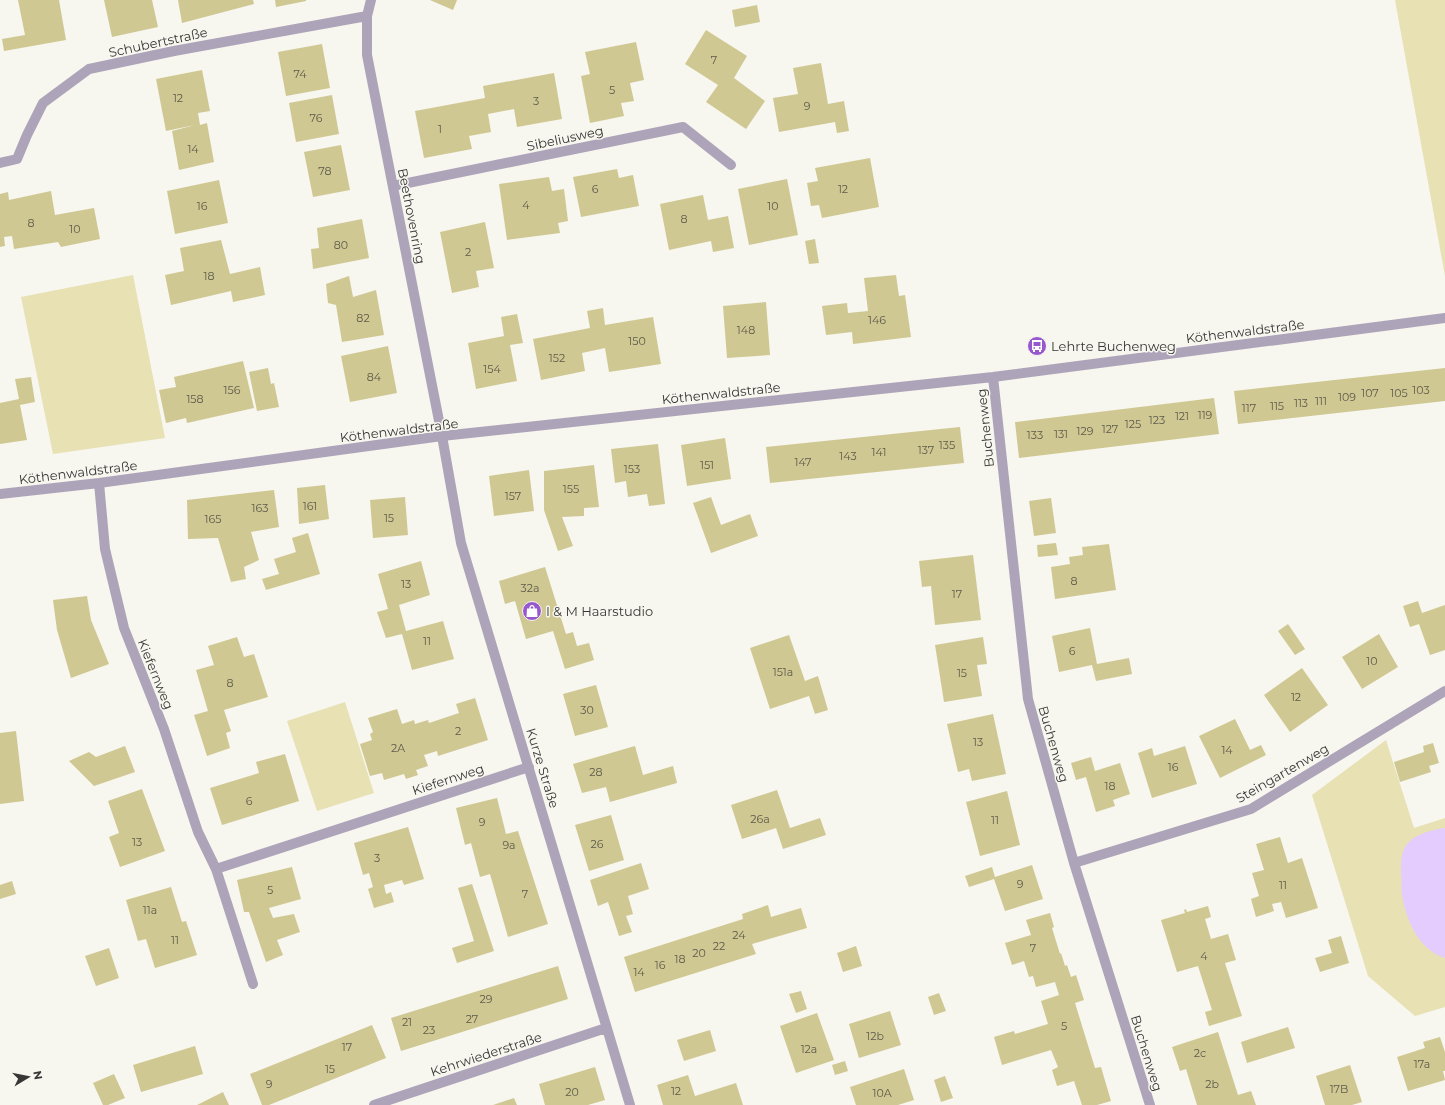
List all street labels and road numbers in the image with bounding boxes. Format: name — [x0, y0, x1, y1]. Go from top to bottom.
street label: Schubertstraße — [107, 24, 209, 60]
street label: Sibeliusweg — [525, 122, 605, 154]
street label: Beethovenring — [395, 167, 429, 265]
street label: Köthenwaldstraße — [1185, 316, 1305, 346]
street label: Köthenwaldstraße — [661, 379, 781, 407]
street label: Buchenweg — [973, 388, 997, 468]
street label: Köthenwaldstraße — [339, 415, 459, 445]
street label: Köthenwaldstraße — [18, 457, 138, 487]
street label: Kiefernweg — [135, 636, 177, 712]
street label: Buchenweg — [1035, 704, 1073, 784]
street label: Kurze Straße — [523, 726, 563, 810]
street label: Steingartenweg — [1233, 740, 1331, 806]
street label: Kiefernweg — [410, 760, 486, 798]
street label: Buchenweg — [1128, 1013, 1166, 1093]
street label: Kehrwiederstraße — [428, 1028, 544, 1080]

